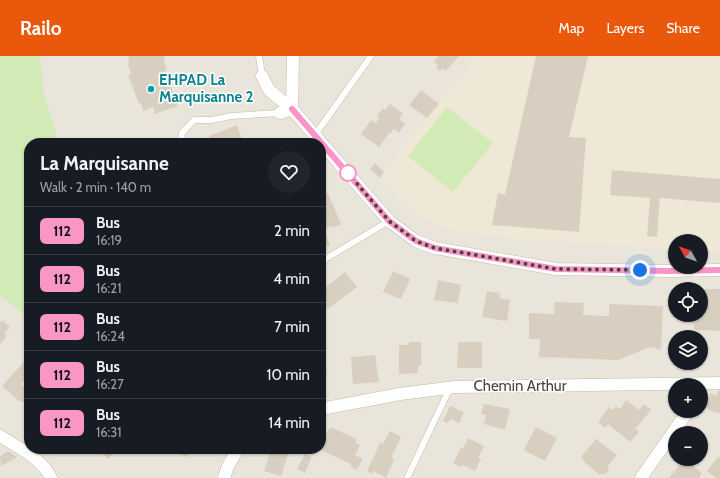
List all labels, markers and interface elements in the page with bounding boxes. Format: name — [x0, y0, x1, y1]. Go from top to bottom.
text: Railo — [20, 17, 62, 40]
text: Map — [559, 19, 584, 37]
text: Layers — [606, 19, 644, 37]
text: Share — [666, 19, 700, 37]
place label: EHPAD La Marquisanne 2 — [159, 71, 254, 106]
marker: EHPAD La Marquisanne 2 — [146, 84, 156, 94]
button: heart — [268, 151, 310, 193]
text: La Marquisanne — [40, 152, 169, 175]
unlabelled marker — [339, 164, 357, 182]
text: Walk · 2 min · 140 m — [40, 179, 151, 195]
text: Bus — [96, 214, 120, 232]
text: 112 — [53, 222, 71, 240]
text: 2 min — [274, 222, 310, 240]
text: 16:19 — [96, 232, 122, 248]
north arrow — [668, 234, 708, 274]
map controls — [668, 234, 708, 466]
your location — [630, 260, 650, 280]
text: Bus — [96, 262, 120, 280]
text: 112 — [53, 270, 71, 288]
text: 4 min — [273, 270, 310, 288]
text: 16:21 — [96, 280, 121, 296]
button: locate — [668, 282, 708, 322]
text: Bus — [96, 310, 120, 328]
text: 112 — [53, 318, 71, 336]
text: 7 min — [274, 318, 310, 336]
text: 16:24 — [96, 328, 125, 344]
button: layers — [668, 330, 708, 370]
text: Bus — [96, 358, 120, 376]
text: 112 — [53, 366, 71, 384]
text: 10 min — [267, 366, 310, 384]
text: 16:27 — [96, 376, 124, 392]
street label: Chemin Arthur — [474, 377, 567, 395]
button: + — [668, 378, 708, 418]
text: Bus — [96, 406, 120, 424]
text: 112 — [53, 414, 71, 432]
text: 14 min — [268, 414, 310, 432]
text: 16:31 — [96, 424, 122, 440]
button: − — [668, 426, 708, 466]

